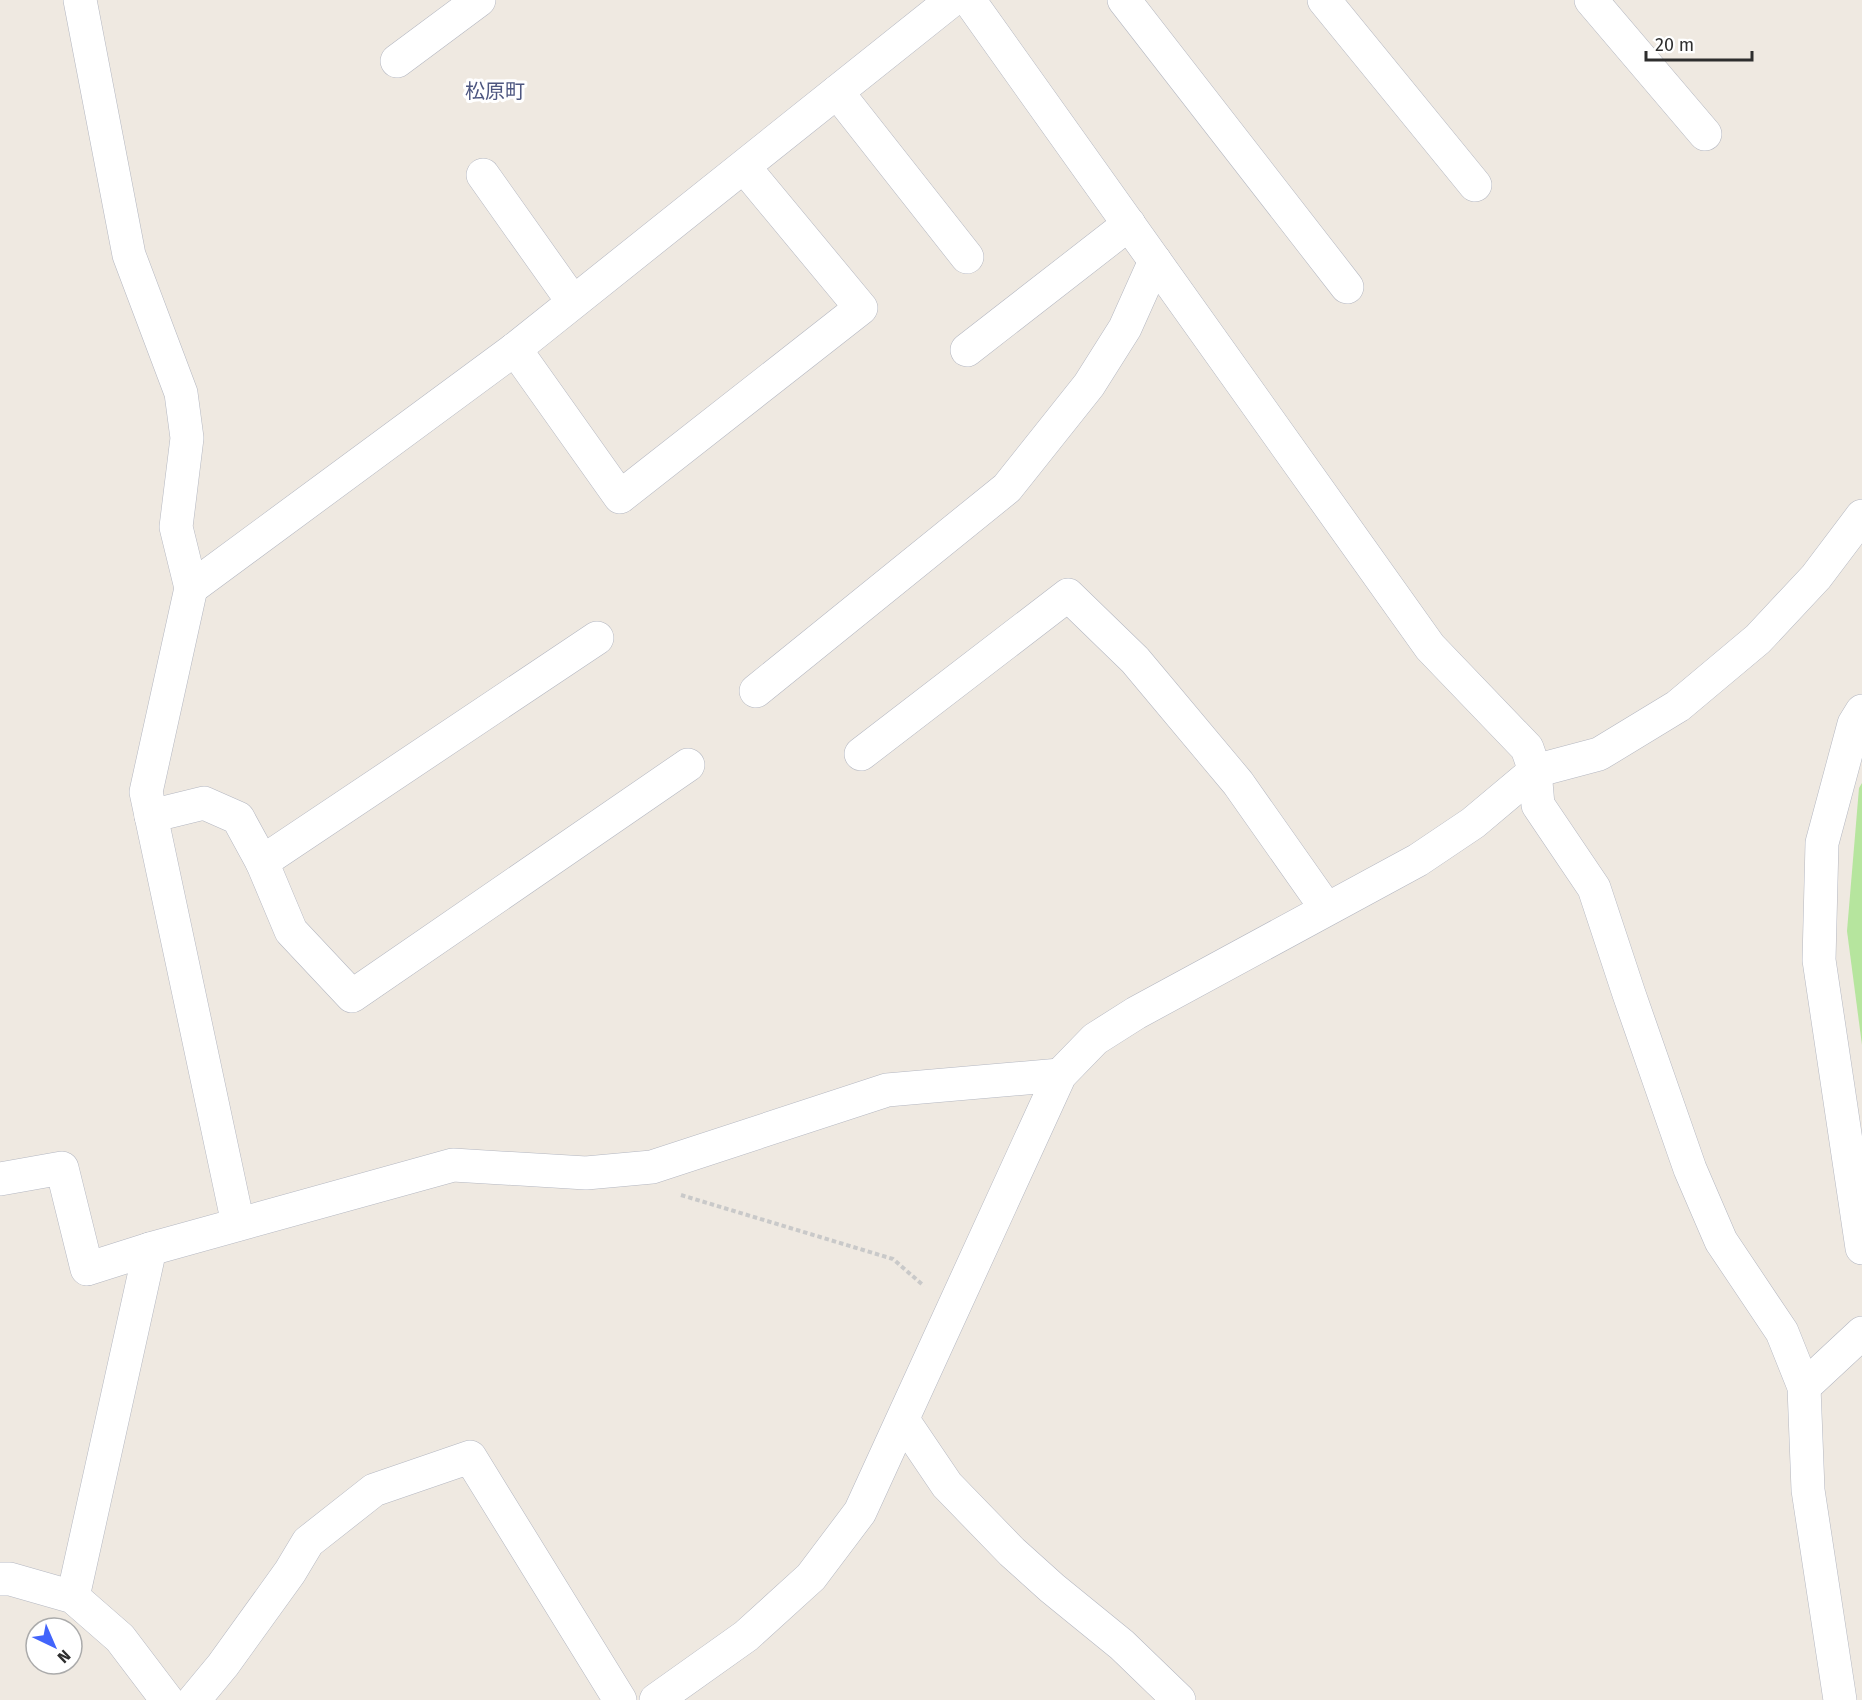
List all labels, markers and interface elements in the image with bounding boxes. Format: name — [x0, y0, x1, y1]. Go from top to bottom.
scale bar — [1646, 24, 1752, 62]
text: 20 m — [1655, 34, 1694, 56]
district label: 松原町 — [465, 79, 525, 103]
north arrow — [24, 1616, 84, 1676]
text: N — [54, 1646, 74, 1667]

